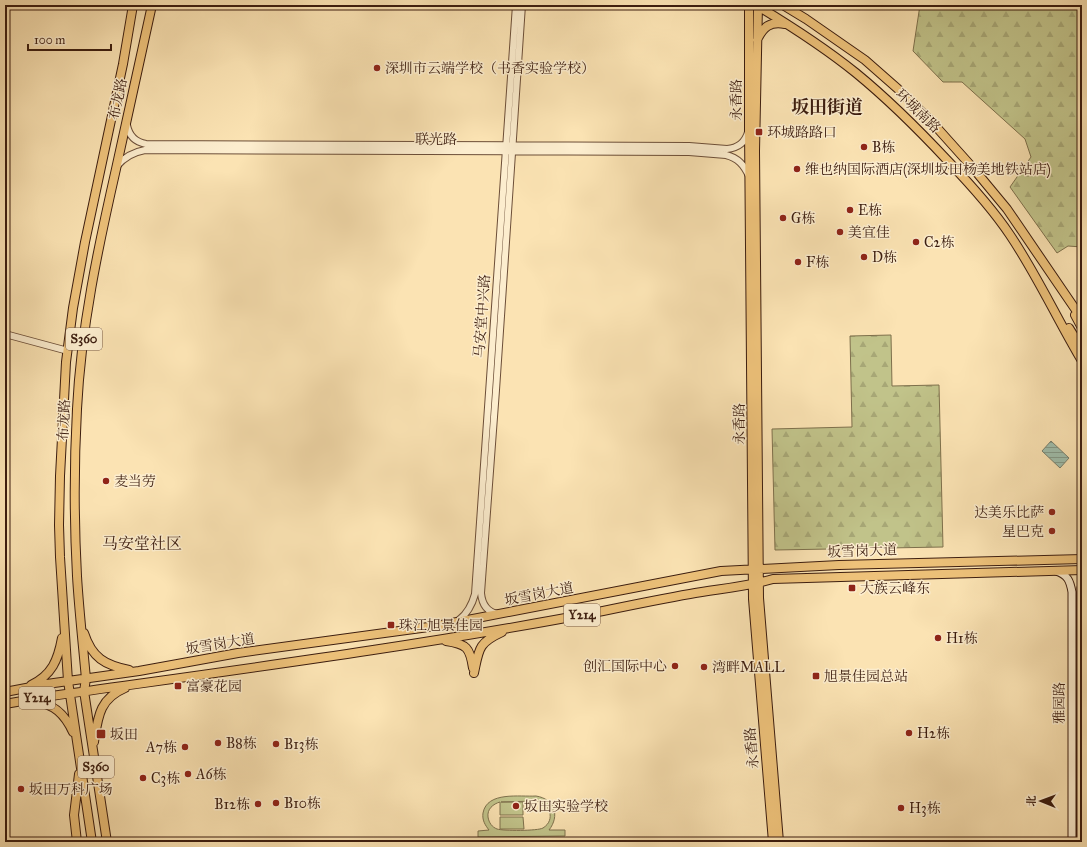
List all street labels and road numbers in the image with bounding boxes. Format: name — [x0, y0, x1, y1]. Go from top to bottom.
street label: 布龙路 — [105, 77, 131, 121]
street label: 永香路 — [728, 79, 745, 121]
street label: 环城南路 — [892, 85, 944, 137]
street label: 联光路 — [415, 131, 457, 148]
street label: 马安堂中兴路 — [471, 274, 493, 358]
road number: S360 — [66, 328, 102, 350]
street label: 布龙路 — [54, 399, 74, 441]
street label: 永香路 — [731, 403, 748, 445]
street label: 坂雪岗大道 — [827, 541, 897, 561]
street label: 坂雪岗大道 — [503, 579, 575, 609]
road number: Y214 — [564, 604, 600, 626]
street label: 坂雪岗大道 — [184, 630, 256, 658]
street label: 雅园路 — [1051, 682, 1068, 724]
road number: Y214 — [19, 687, 55, 709]
street label: 永香路 — [742, 726, 762, 770]
road number: S360 — [78, 756, 114, 778]

